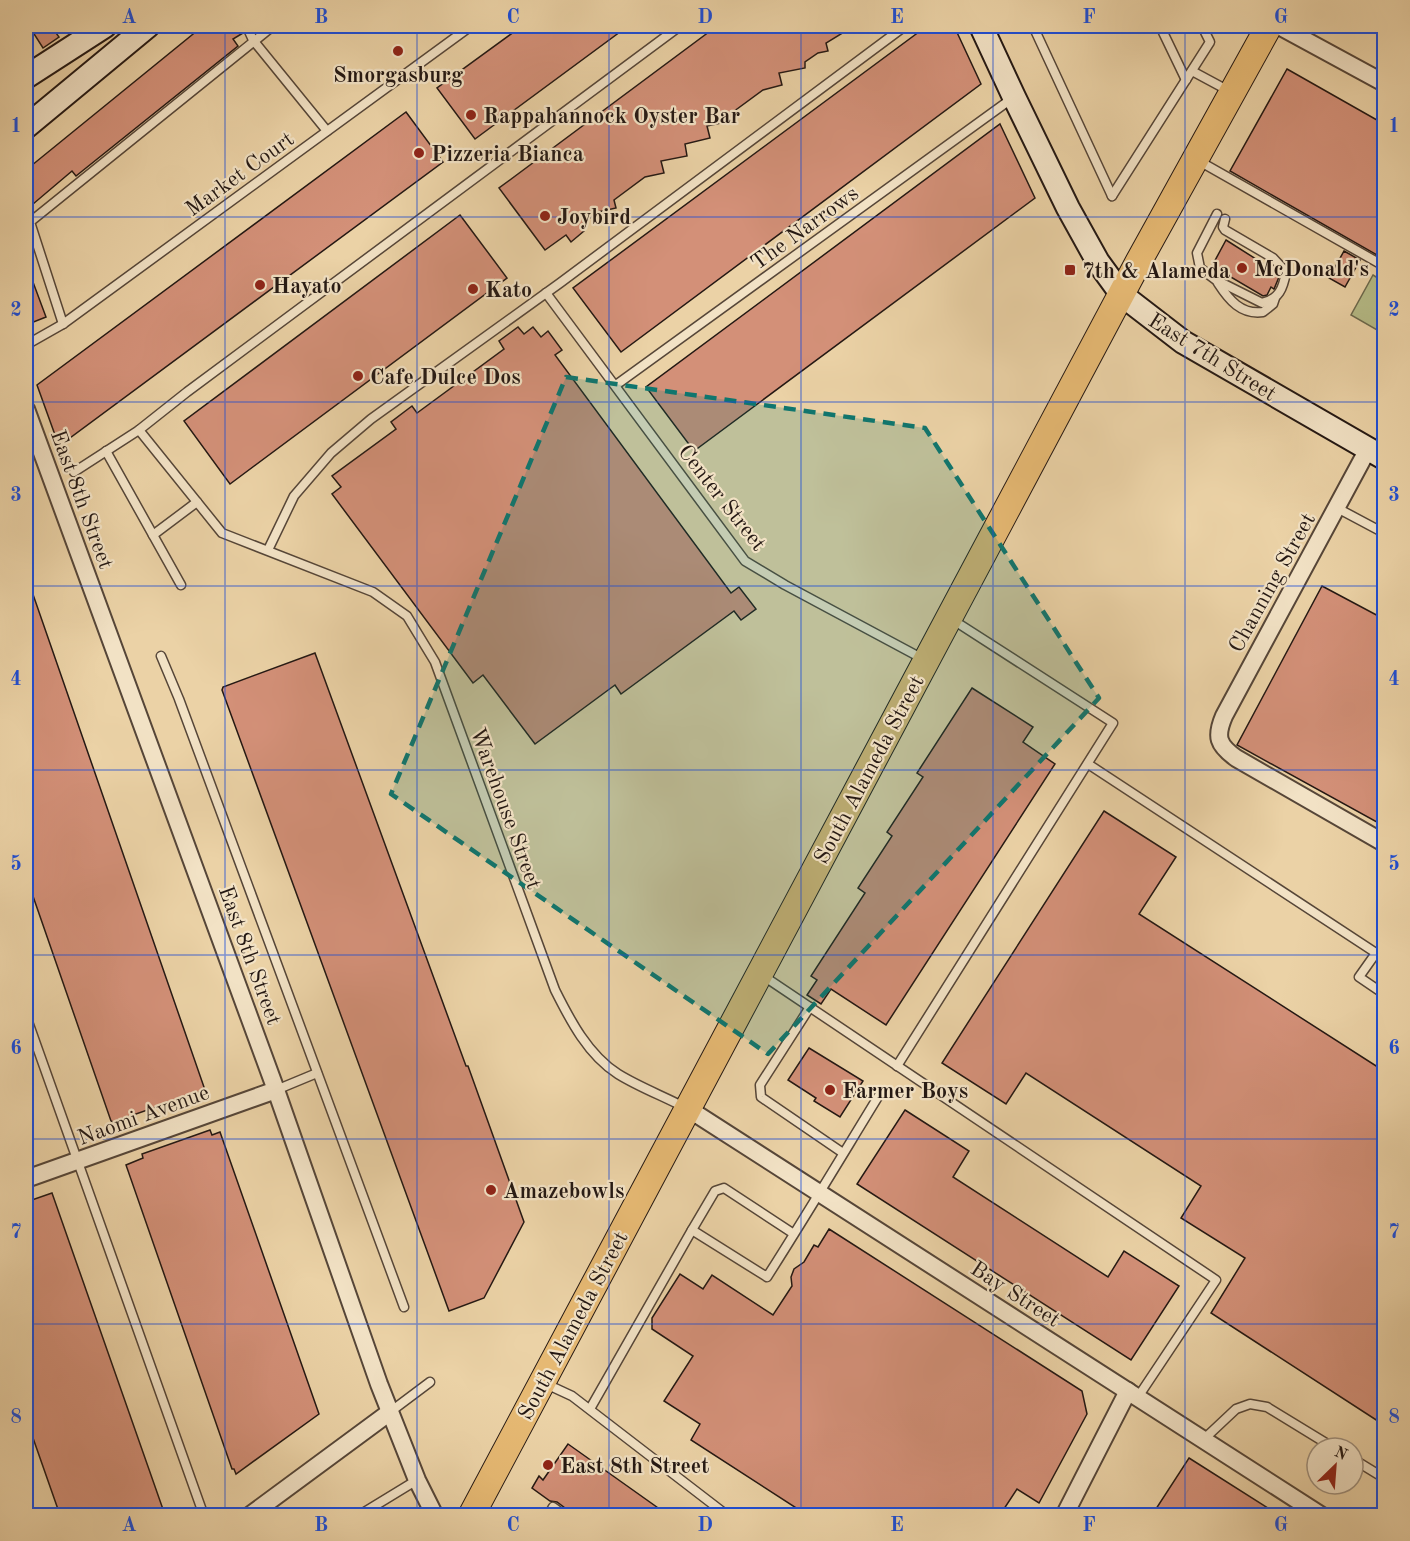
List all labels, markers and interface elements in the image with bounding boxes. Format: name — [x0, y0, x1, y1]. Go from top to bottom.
text: A — [121, 8, 137, 28]
text: B — [314, 8, 328, 28]
text: C — [506, 8, 520, 28]
text: D — [697, 8, 713, 28]
text: E — [890, 8, 904, 28]
text: F — [1082, 8, 1096, 28]
text: G — [1274, 8, 1288, 28]
marker: Smorgasburg — [391, 44, 405, 58]
place label: Smorgasburg — [333, 65, 463, 87]
place label: Rappahannock Oyster Bar — [483, 106, 740, 128]
marker: Rappahannock Oyster Bar — [464, 108, 478, 122]
text: 1 — [10, 117, 22, 137]
text: 1 — [1388, 117, 1400, 137]
street label: Market Court — [182, 128, 298, 221]
place label: Pizzeria Bianca — [431, 144, 584, 166]
marker: Pizzeria Bianca — [412, 146, 426, 160]
street label: The Narrows — [747, 182, 863, 275]
place label: Joybird — [557, 207, 631, 229]
marker: Joybird — [538, 209, 552, 223]
place label: McDonald's — [1254, 259, 1369, 281]
place label: 7th & Alameda — [1082, 261, 1230, 283]
marker: McDonald's — [1235, 261, 1249, 275]
marker: 7th & Alameda — [1063, 263, 1077, 277]
place label: Hayato — [272, 276, 342, 298]
marker: Hayato — [253, 278, 267, 292]
place label: Kato — [485, 280, 532, 302]
marker: Kato — [466, 282, 480, 296]
text: 2 — [10, 301, 22, 321]
text: 2 — [1388, 301, 1400, 321]
street label: East 7th Street — [1144, 310, 1280, 406]
place label: Cafe Dulce Dos — [370, 367, 521, 389]
marker: Cafe Dulce Dos — [351, 369, 365, 383]
street label: East 8th Street — [46, 427, 116, 572]
street label: Center Street — [673, 441, 770, 555]
text: 3 — [10, 486, 22, 506]
text: 3 — [1388, 486, 1400, 506]
street label: Channing Street — [1225, 510, 1320, 656]
text: 4 — [10, 670, 22, 690]
text: 4 — [1388, 670, 1400, 690]
street label: South Alameda Street — [811, 672, 929, 868]
street label: Warehouse Street — [466, 725, 545, 893]
text: 5 — [10, 854, 22, 875]
text: 5 — [1388, 854, 1400, 875]
street label: East 8th Street — [214, 883, 284, 1028]
text: 6 — [10, 1039, 22, 1059]
text: 6 — [1388, 1039, 1400, 1059]
place label: Farmer Boys — [842, 1081, 968, 1103]
street label: Naomi Avenue — [75, 1082, 212, 1150]
marker: Farmer Boys — [823, 1083, 837, 1097]
place label: Amazebowls — [503, 1181, 625, 1203]
marker: Amazebowls — [484, 1183, 498, 1197]
text: 7 — [10, 1223, 22, 1243]
text: 7 — [1388, 1223, 1400, 1243]
street label: South Alameda Street — [515, 1228, 633, 1424]
street label: Bay Street — [966, 1258, 1064, 1332]
text: 8 — [10, 1408, 22, 1428]
text: 8 — [1388, 1408, 1400, 1428]
north arrow — [1305, 1436, 1365, 1496]
text: N — [1332, 1444, 1350, 1464]
place label: East 8th Street — [560, 1456, 709, 1478]
marker: East 8th Street — [541, 1458, 555, 1472]
text: A — [121, 1516, 137, 1536]
text: B — [314, 1516, 328, 1536]
text: C — [506, 1516, 520, 1536]
text: D — [697, 1516, 713, 1536]
text: E — [890, 1516, 904, 1536]
text: F — [1082, 1516, 1096, 1536]
text: G — [1274, 1516, 1288, 1536]

